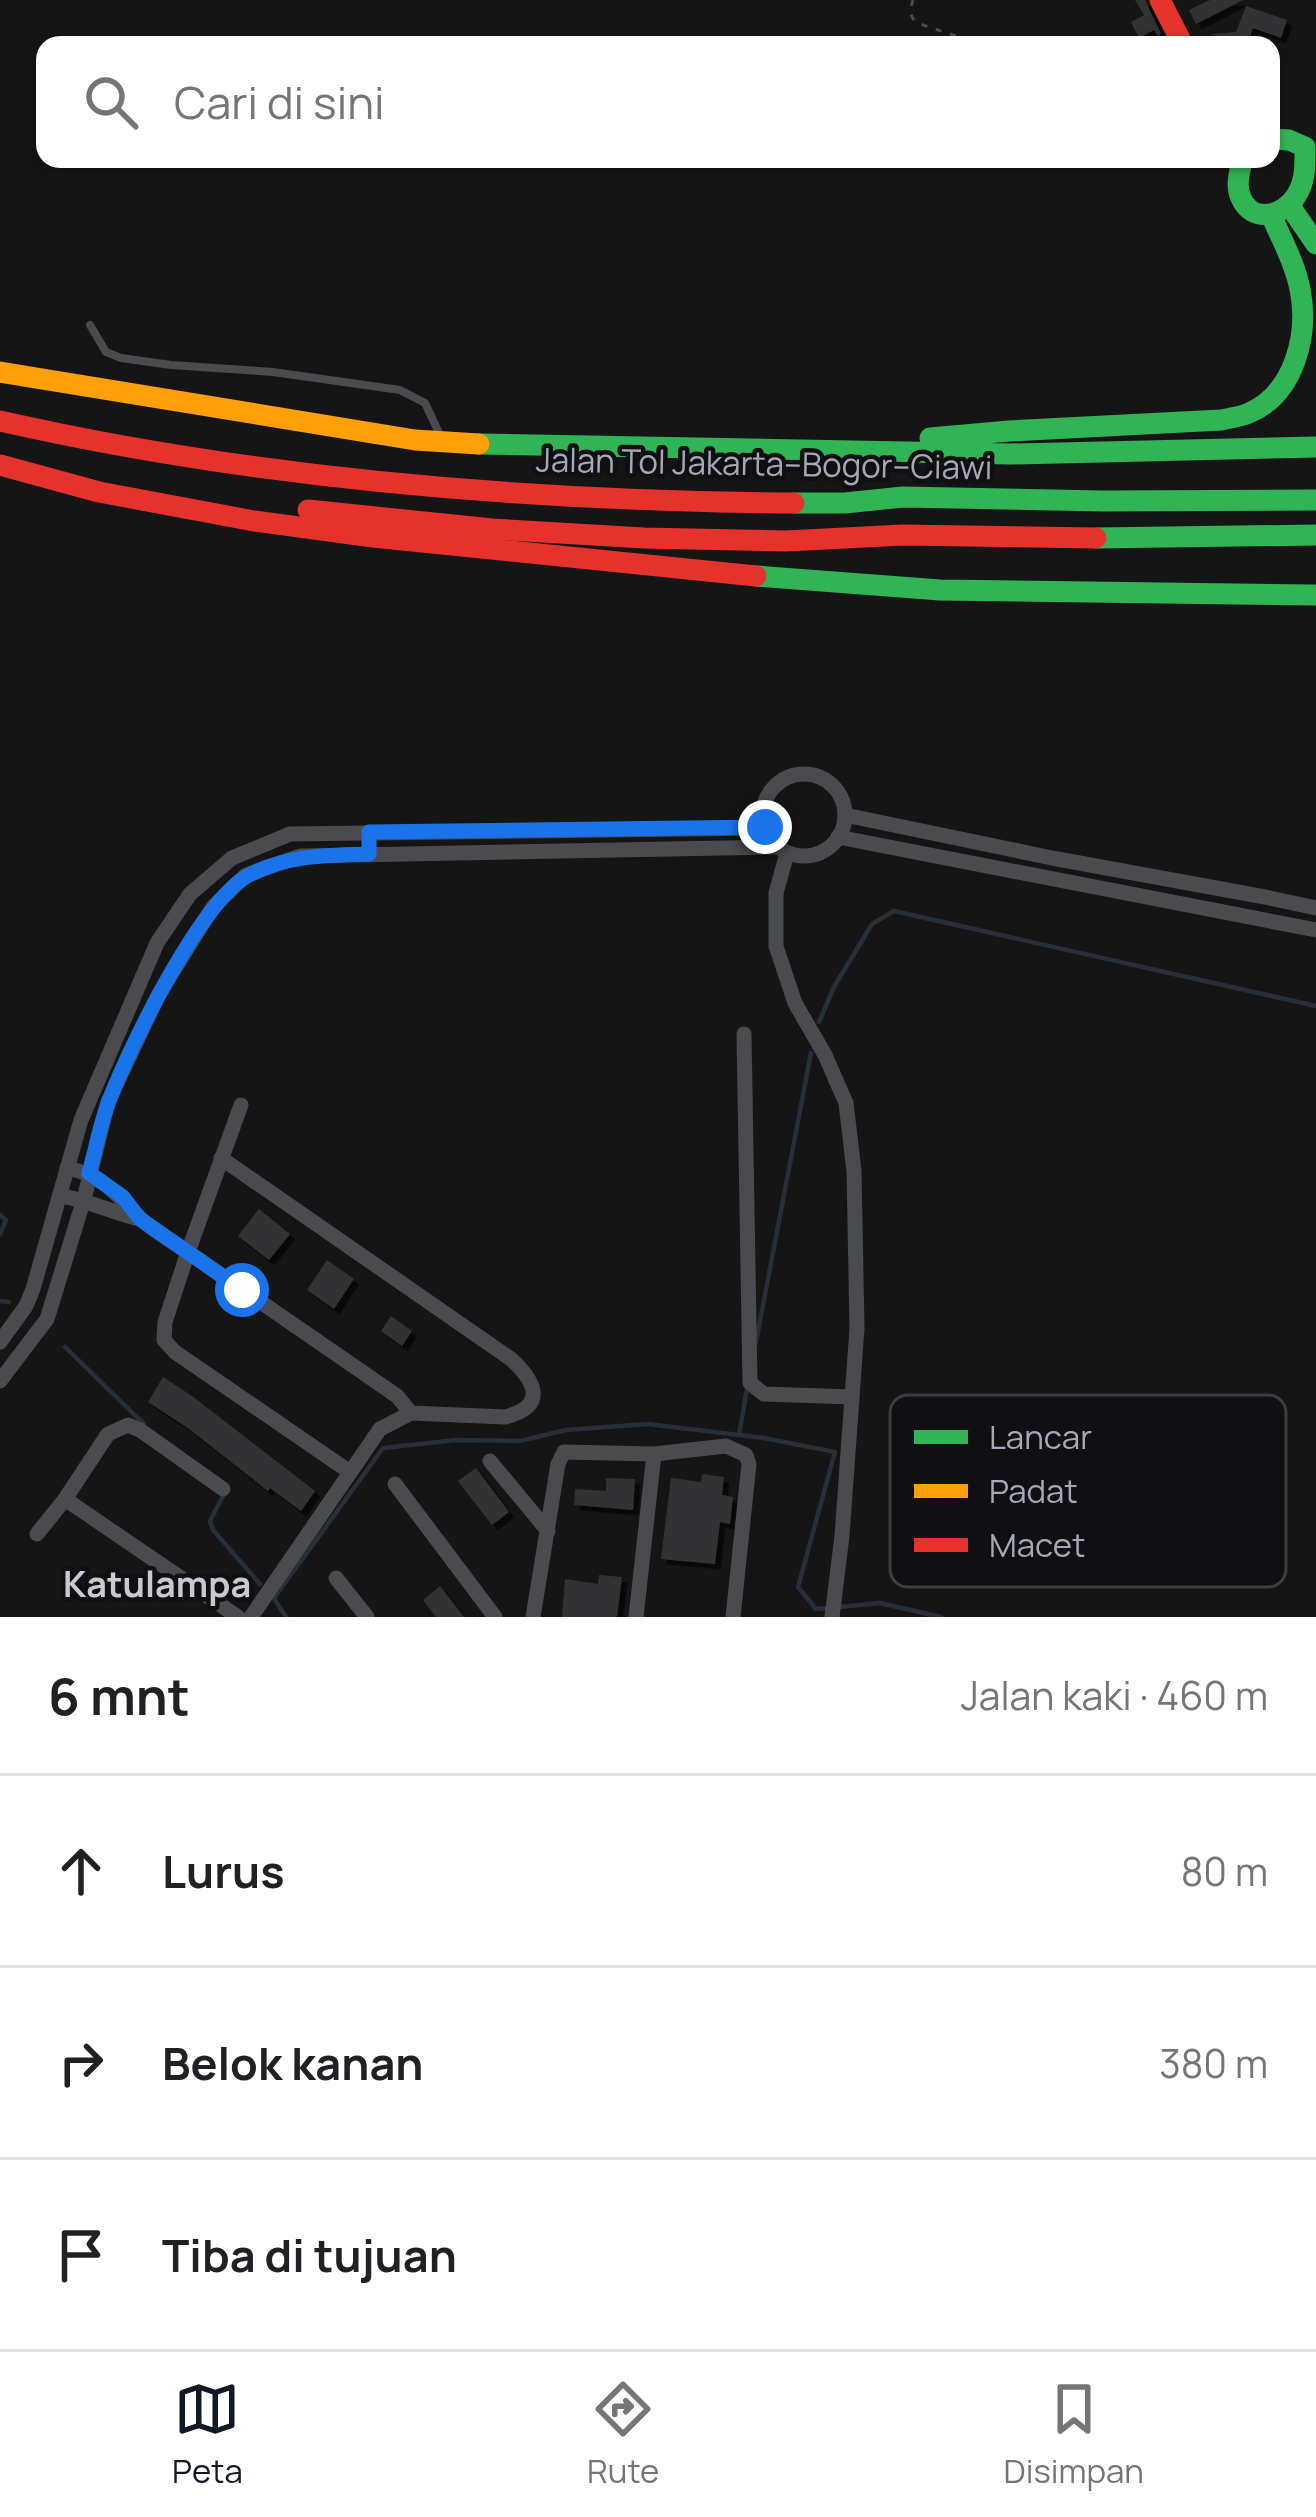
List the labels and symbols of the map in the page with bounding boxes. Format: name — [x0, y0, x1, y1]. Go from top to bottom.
street label: Jalan Tol Jakarta–Bogor–Ciawi — [535, 437, 993, 489]
route end — [738, 800, 792, 854]
route start — [215, 1263, 269, 1317]
legend — [890, 1395, 1286, 1587]
text: Lancar — [989, 1414, 1092, 1459]
text: Padat — [989, 1468, 1078, 1513]
text: Macet — [989, 1522, 1085, 1567]
district label: Katulampa — [63, 1559, 251, 1608]

